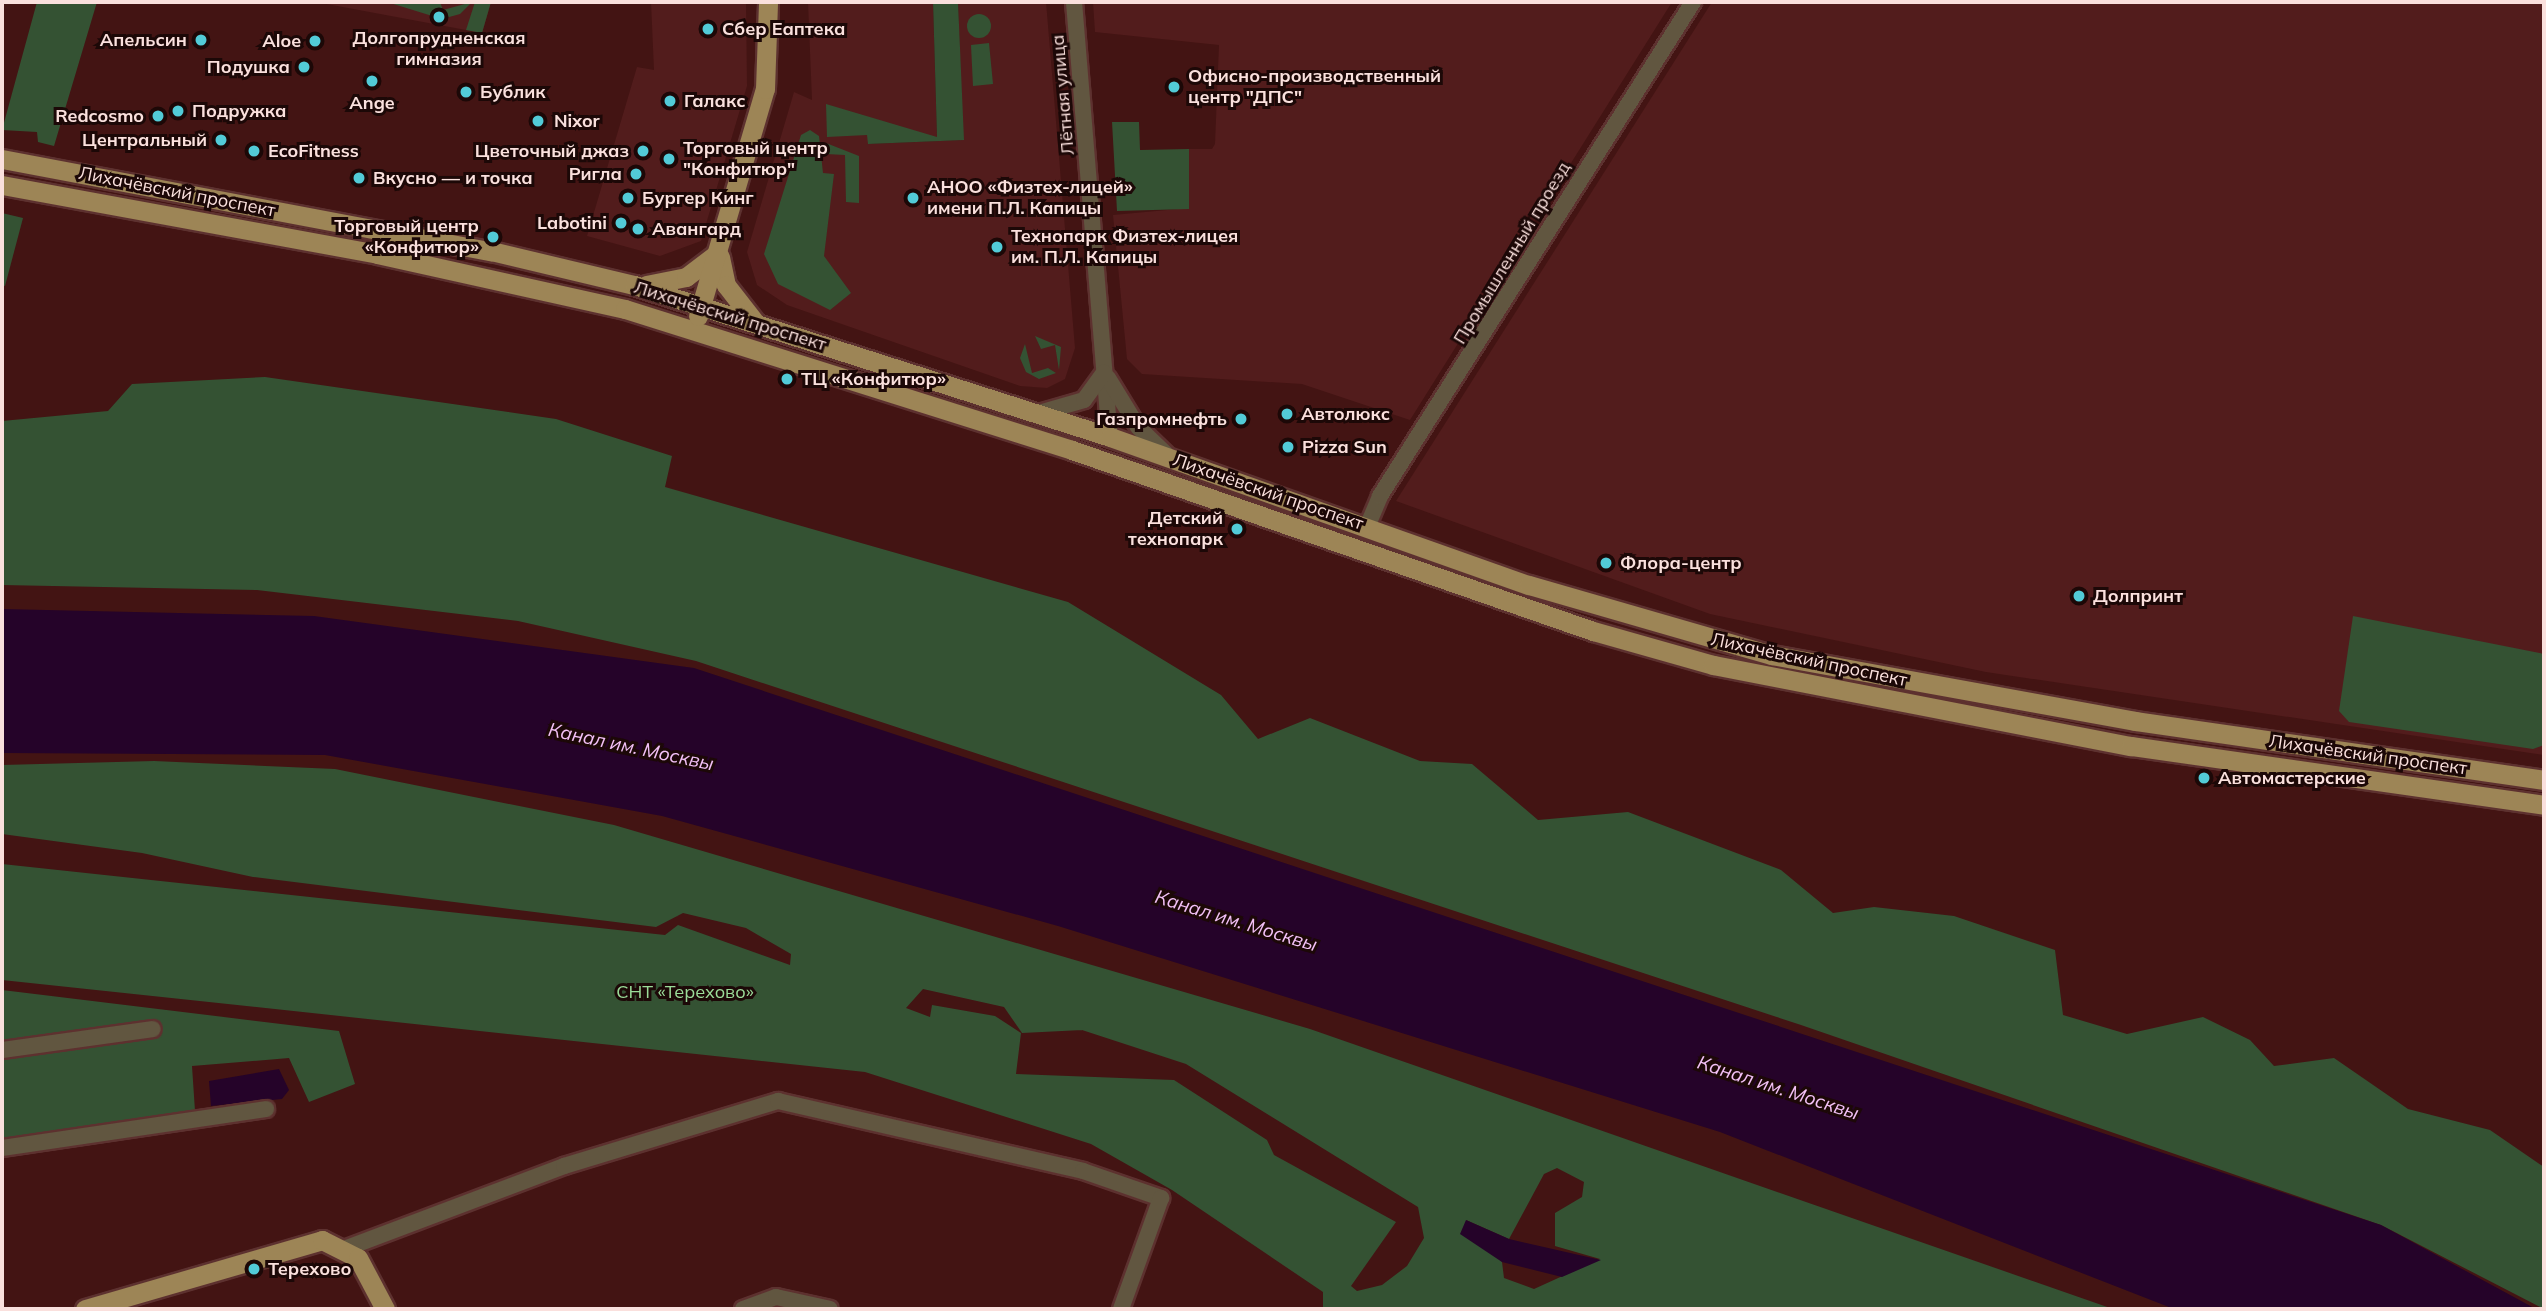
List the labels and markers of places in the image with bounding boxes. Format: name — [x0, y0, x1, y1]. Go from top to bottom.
marker: Долгопрудненская гимназия — [431, 9, 447, 25]
place label: Сбер Еаптека — [722, 18, 845, 40]
marker: Сбер Еаптека — [700, 21, 716, 37]
place label: Долгопрудненская гимназия — [353, 28, 525, 70]
place label: Апельсин — [100, 29, 187, 51]
place label: Aloe — [262, 30, 301, 52]
marker: Апельсин — [193, 32, 209, 48]
marker: Aloe — [307, 33, 323, 49]
place label: Подушка — [207, 56, 290, 78]
marker: Подушка — [296, 59, 312, 75]
place label: Офисно-производственный центр "ДПС" — [1188, 66, 1441, 108]
marker: Ange — [364, 73, 380, 89]
marker: Офисно-производственный центр "ДПС" — [1166, 79, 1182, 95]
place label: Бублик — [480, 81, 545, 103]
marker: Бублик — [458, 84, 474, 100]
place label: Галакс — [684, 90, 746, 112]
place label: Ange — [349, 92, 395, 114]
marker: Галакс — [662, 93, 678, 109]
place label: Подружка — [192, 100, 286, 122]
marker: Подружка — [170, 103, 186, 119]
place label: Redcosmo — [55, 105, 144, 127]
marker: Redcosmo — [150, 108, 166, 124]
place label: Nixor — [554, 110, 600, 132]
marker: Nixor — [528, 111, 548, 131]
place label: Центральный — [82, 129, 207, 151]
marker: Центральный — [213, 132, 229, 148]
place label: Торговый центр "Конфитюр" — [683, 138, 828, 180]
place label: EcoFitness — [268, 140, 359, 162]
place label: Цветочный джаз — [475, 140, 629, 162]
marker: EcoFitness — [246, 143, 262, 159]
marker: Цветочный джаз — [635, 143, 651, 159]
marker: Торговый центр "Конфитюр" — [661, 151, 677, 167]
place label: Ригла — [569, 163, 622, 185]
marker: Ригла — [628, 166, 644, 182]
place label: Вкусно — и точка — [373, 167, 533, 189]
marker: Вкусно — и точка — [351, 170, 367, 186]
place label: АНОО «Физтех-лицей» имени П.Л. Капицы — [927, 177, 1133, 220]
place label: Бургер Кинг — [642, 187, 754, 209]
marker: Бургер Кинг — [620, 190, 636, 206]
marker: АНОО «Физтех-лицей» имени П.Л. Капицы — [905, 190, 921, 206]
place label: Labotini — [537, 212, 607, 234]
marker: Labotini — [613, 215, 629, 231]
place label: Торговый центр «Конфитюр» — [334, 216, 479, 258]
place label: Авангард — [652, 218, 741, 240]
marker: Авангард — [630, 221, 646, 237]
place label: Технопарк Физтех-лицея им. П.Л. Капицы — [1011, 226, 1238, 268]
marker: Торговый центр «Конфитюр» — [485, 229, 501, 245]
marker: Технопарк Физтех-лицея им. П.Л. Капицы — [989, 239, 1005, 255]
place label: ТЦ «Конфитюр» — [801, 368, 946, 390]
marker: ТЦ «Конфитюр» — [779, 371, 795, 387]
place label: Автолюкс — [1301, 403, 1390, 425]
marker: Автолюкс — [1279, 406, 1295, 422]
place label: Газпромнефть — [1096, 408, 1227, 430]
marker: Газпромнефть — [1233, 411, 1249, 427]
place label: Pizza Sun — [1302, 436, 1387, 458]
marker: Pizza Sun — [1280, 439, 1296, 455]
place label: Детский технопарк — [1128, 508, 1223, 550]
marker: Детский технопарк — [1229, 521, 1245, 537]
place label: Флора-центр — [1620, 552, 1742, 574]
marker: Флора-центр — [1598, 555, 1614, 571]
place label: Долпринт — [2093, 585, 2183, 607]
marker: Долпринт — [2071, 588, 2087, 604]
place label: Автомастерские — [2218, 767, 2366, 789]
marker: Автомастерские — [2196, 770, 2212, 786]
place label: Терехово — [268, 1258, 351, 1280]
marker: Терехово — [246, 1261, 262, 1277]

